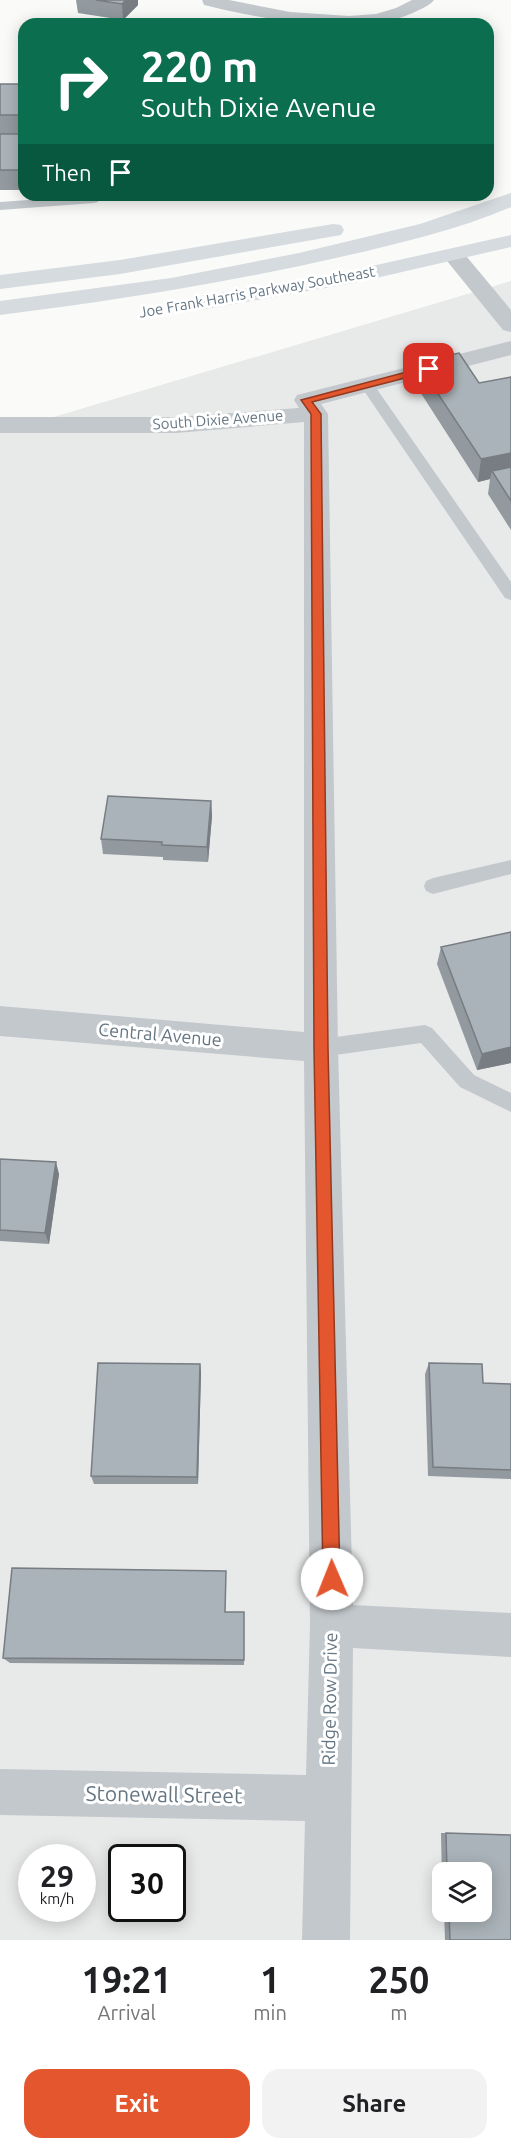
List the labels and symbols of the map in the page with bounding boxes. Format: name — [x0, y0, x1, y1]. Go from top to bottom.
street label: Joe Frank Harris Parkway Southeast — [138, 262, 376, 321]
pin — [403, 343, 454, 394]
street label: South Dixie Avenue — [152, 406, 284, 433]
street label: Central Avenue — [98, 1019, 223, 1049]
position arrow — [300, 1547, 364, 1611]
street label: Ridge Row Drive — [318, 1632, 340, 1766]
street label: Stonewall Street — [86, 1781, 243, 1807]
speed limit sign: 30 — [108, 1844, 186, 1922]

